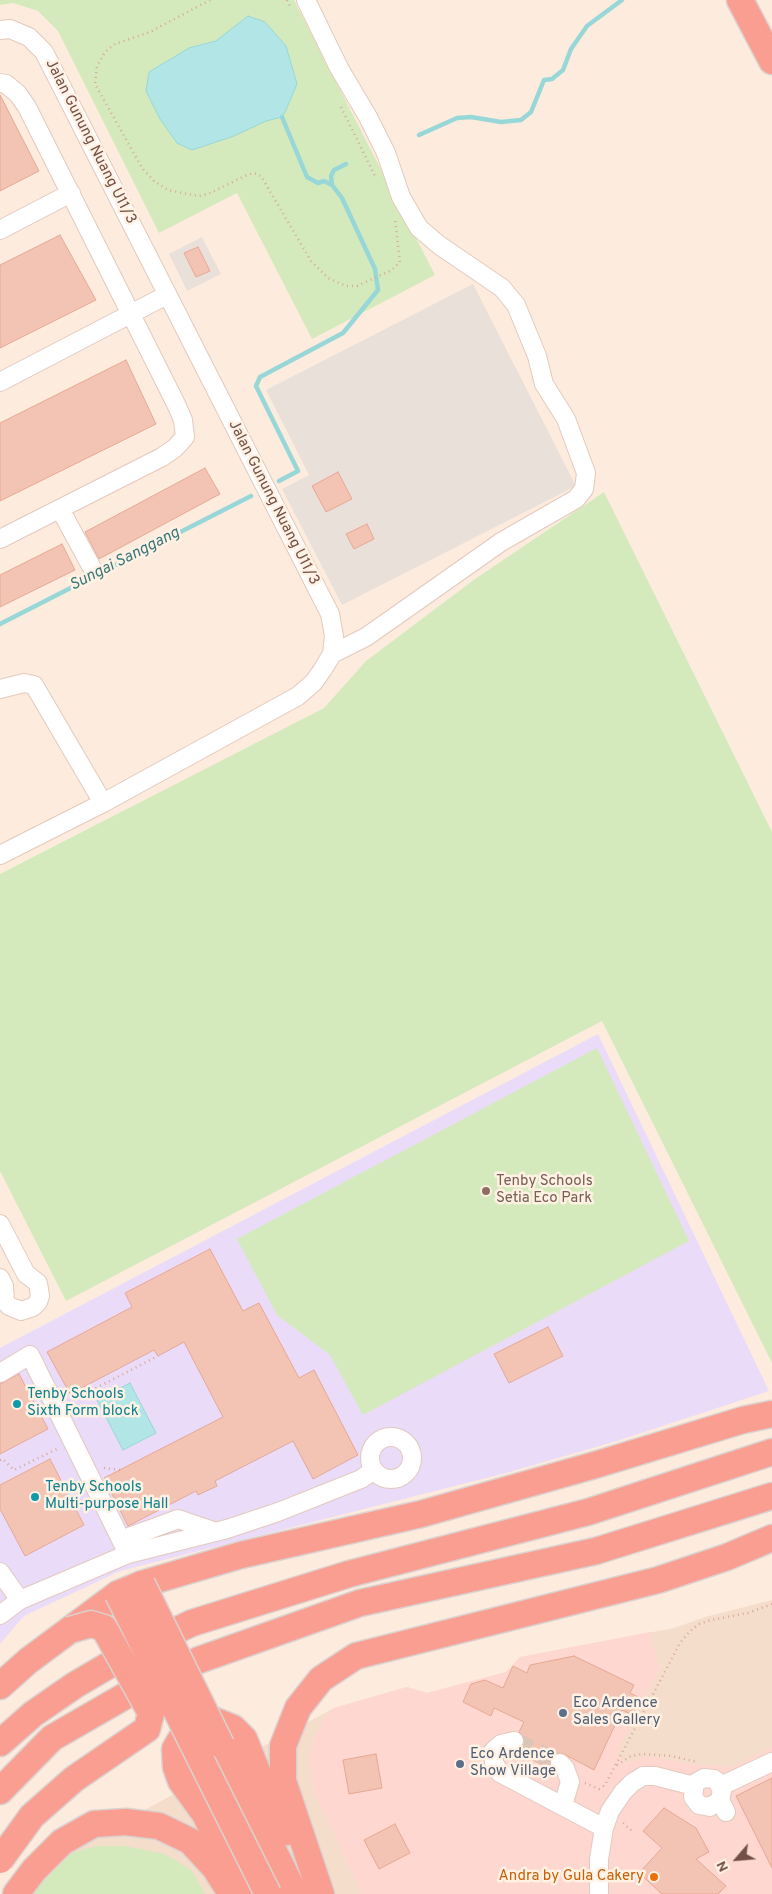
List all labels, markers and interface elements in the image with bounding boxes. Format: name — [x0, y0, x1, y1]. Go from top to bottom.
street label: Jalan Gunung Nuang U11/3 — [41, 57, 139, 227]
street label: Jalan Gunung Nuang U11/3 — [224, 418, 322, 588]
water label: Sungai Sanggang — [67, 524, 183, 596]
place label: Tenby Schools Setia Eco Park — [496, 1173, 593, 1208]
marker: Tenby Schools Setia Eco Park — [480, 1185, 492, 1197]
place label: Tenby Schools Sixth Form block — [27, 1386, 139, 1421]
marker: Tenby Schools Sixth Form block — [11, 1398, 23, 1410]
place label: Tenby Schools Multi-purpose Hall — [45, 1479, 169, 1514]
marker: Tenby Schools Multi-purpose Hall — [29, 1491, 41, 1503]
place label: Eco Ardence Sales Gallery — [573, 1695, 660, 1730]
marker: Eco Ardence Sales Gallery — [557, 1707, 569, 1719]
place label: Eco Ardence Show Village — [470, 1746, 556, 1781]
marker: Eco Ardence Show Village — [454, 1758, 466, 1770]
north arrow — [712, 1834, 762, 1884]
text: N — [713, 1858, 733, 1874]
place label: Andra by Gula Cakery — [499, 1868, 644, 1886]
marker: Andra by Gula Cakery — [648, 1871, 660, 1883]

